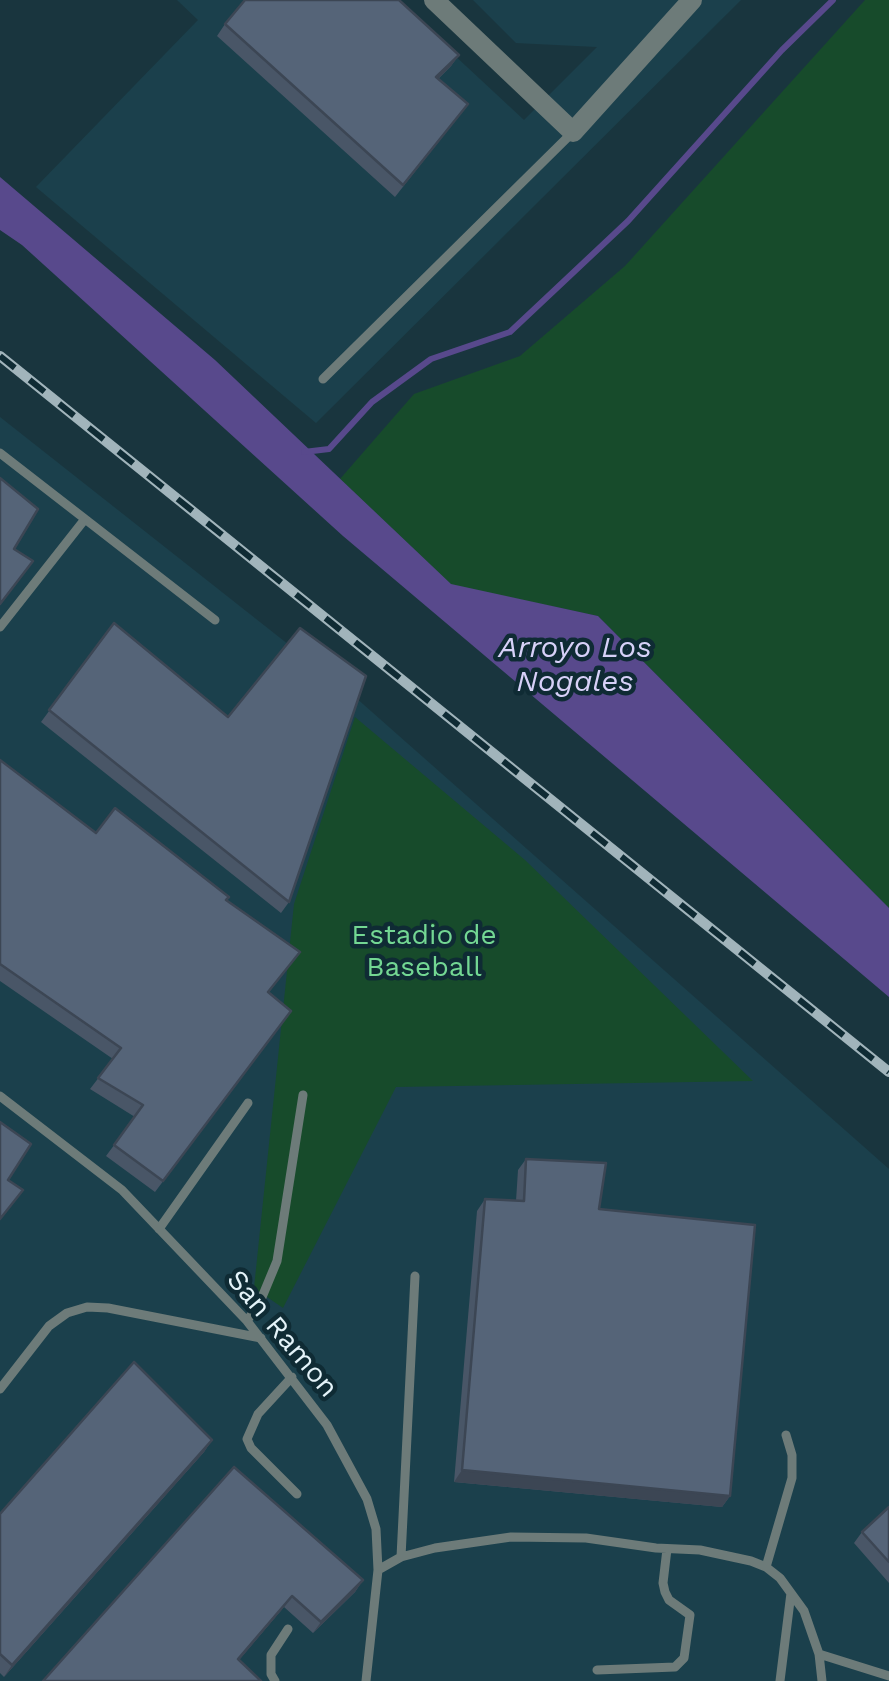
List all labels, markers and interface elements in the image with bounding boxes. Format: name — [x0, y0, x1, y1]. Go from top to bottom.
water label: Arroyo Los Nogales — [498, 630, 652, 700]
park label: Estadio de Baseball — [351, 919, 497, 985]
street label: San Ramon — [219, 1264, 345, 1404]

